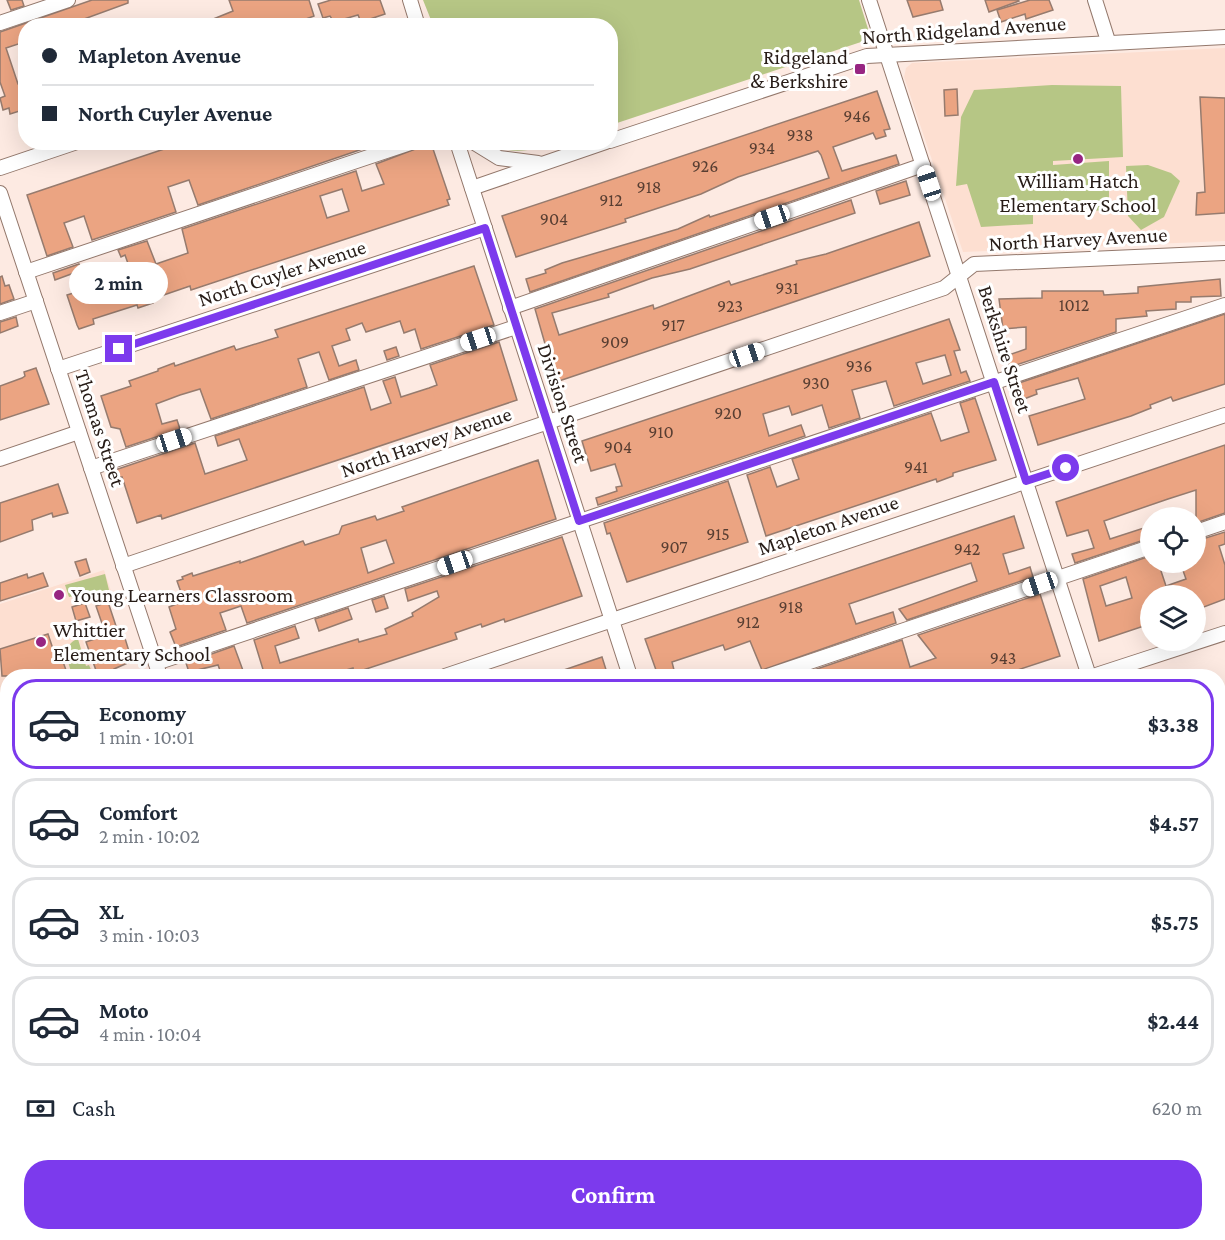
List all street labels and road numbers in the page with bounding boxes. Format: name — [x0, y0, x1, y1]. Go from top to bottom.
street label: North Ridgeland Avenue — [861, 11, 1067, 49]
street label: North Harvey Avenue — [988, 222, 1168, 256]
street label: North Cuyler Avenue — [195, 235, 369, 311]
street label: Berkshire Street — [973, 282, 1037, 417]
street label: Division Street — [533, 341, 594, 466]
street label: Thomas Street — [70, 367, 130, 490]
street label: North Harvey Avenue — [338, 402, 514, 482]
street label: Mapleton Avenue — [754, 490, 902, 560]

